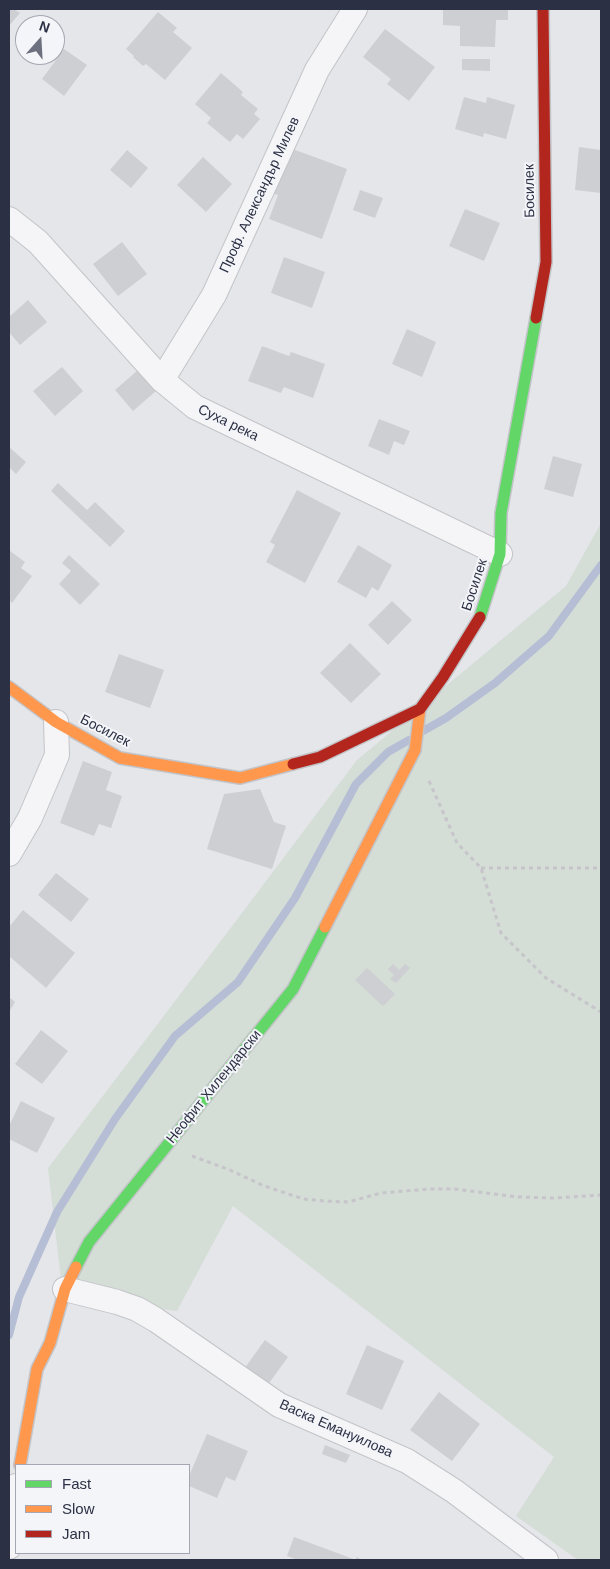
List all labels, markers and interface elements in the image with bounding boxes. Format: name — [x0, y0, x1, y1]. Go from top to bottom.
north arrow — [15, 15, 65, 65]
text: N — [37, 18, 52, 36]
street label: Проф. Александър Милев — [216, 114, 304, 276]
street label: Босилек — [521, 164, 539, 218]
street label: Суха река — [195, 401, 261, 445]
street label: Босилек — [459, 557, 491, 613]
street label: Босилек — [77, 711, 133, 751]
street label: Неофит Хилендарски — [163, 1027, 265, 1147]
street label: Васка Емануилова — [277, 1396, 395, 1462]
legend — [15, 1464, 190, 1554]
text: Fast — [62, 1475, 91, 1492]
text: Slow — [62, 1500, 95, 1517]
text: Jam — [62, 1525, 90, 1542]

